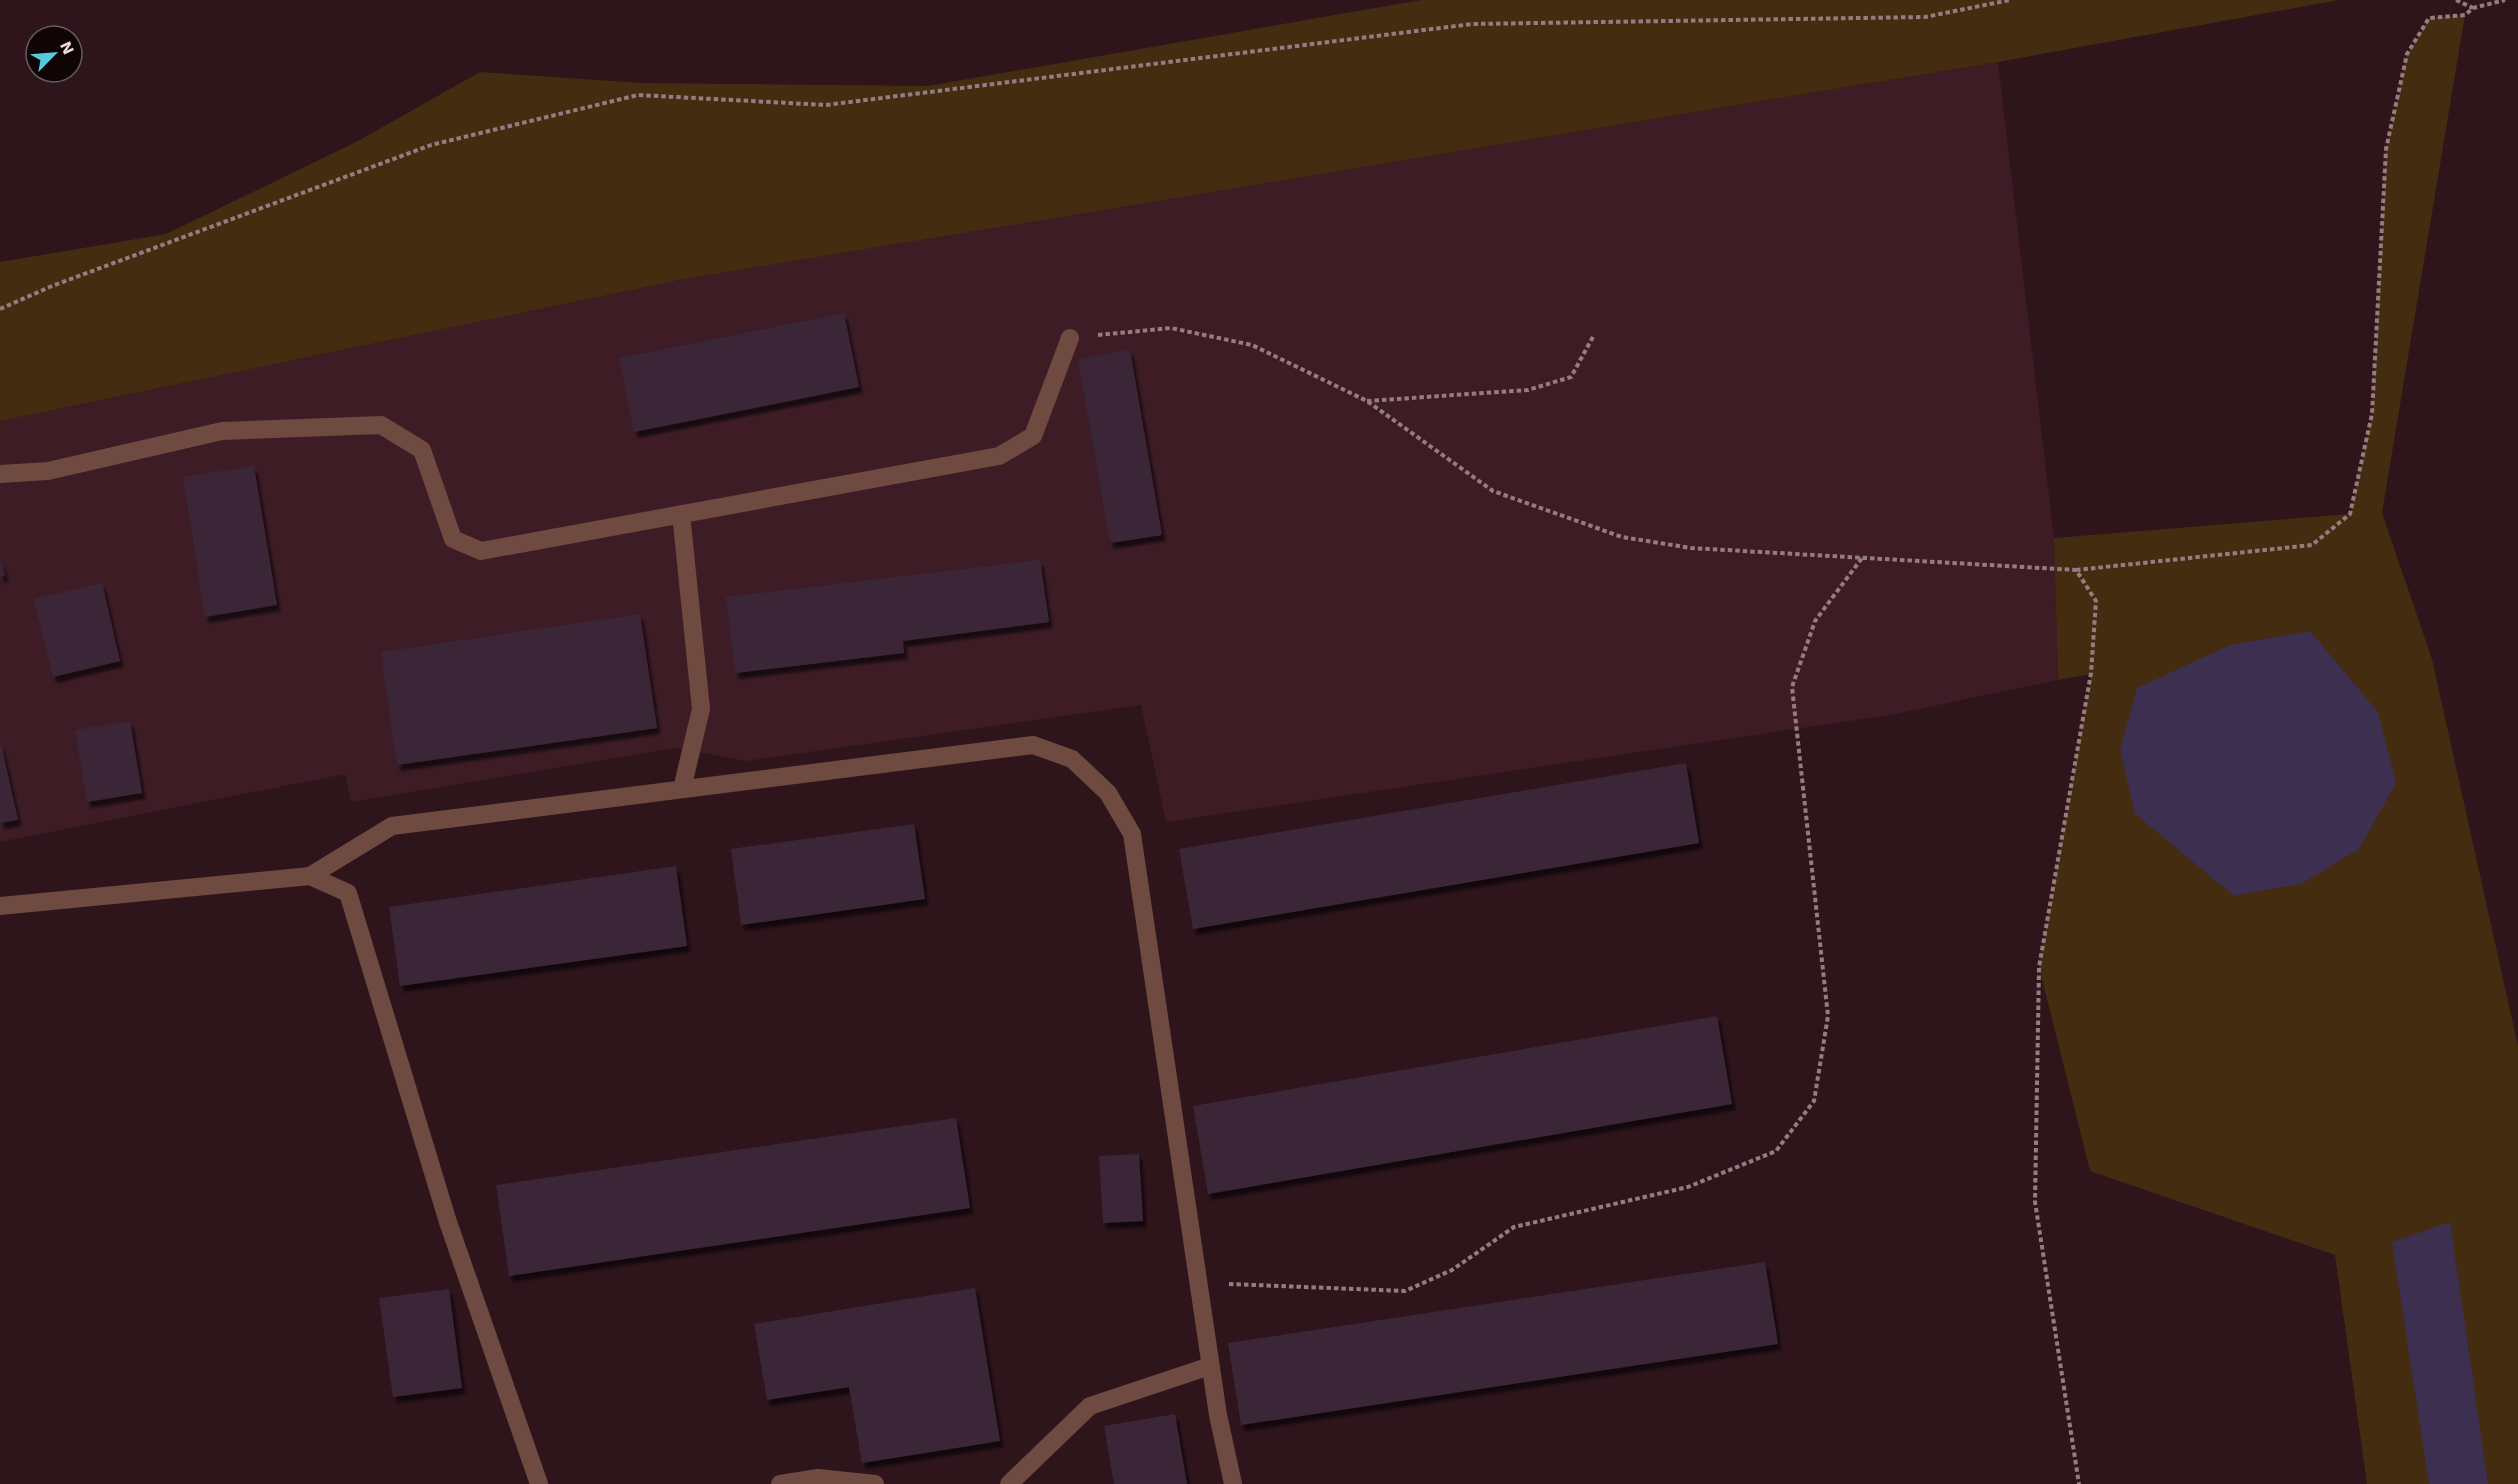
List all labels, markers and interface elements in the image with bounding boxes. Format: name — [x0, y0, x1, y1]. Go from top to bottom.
north arrow — [24, 24, 84, 84]
text: N — [56, 38, 78, 57]

